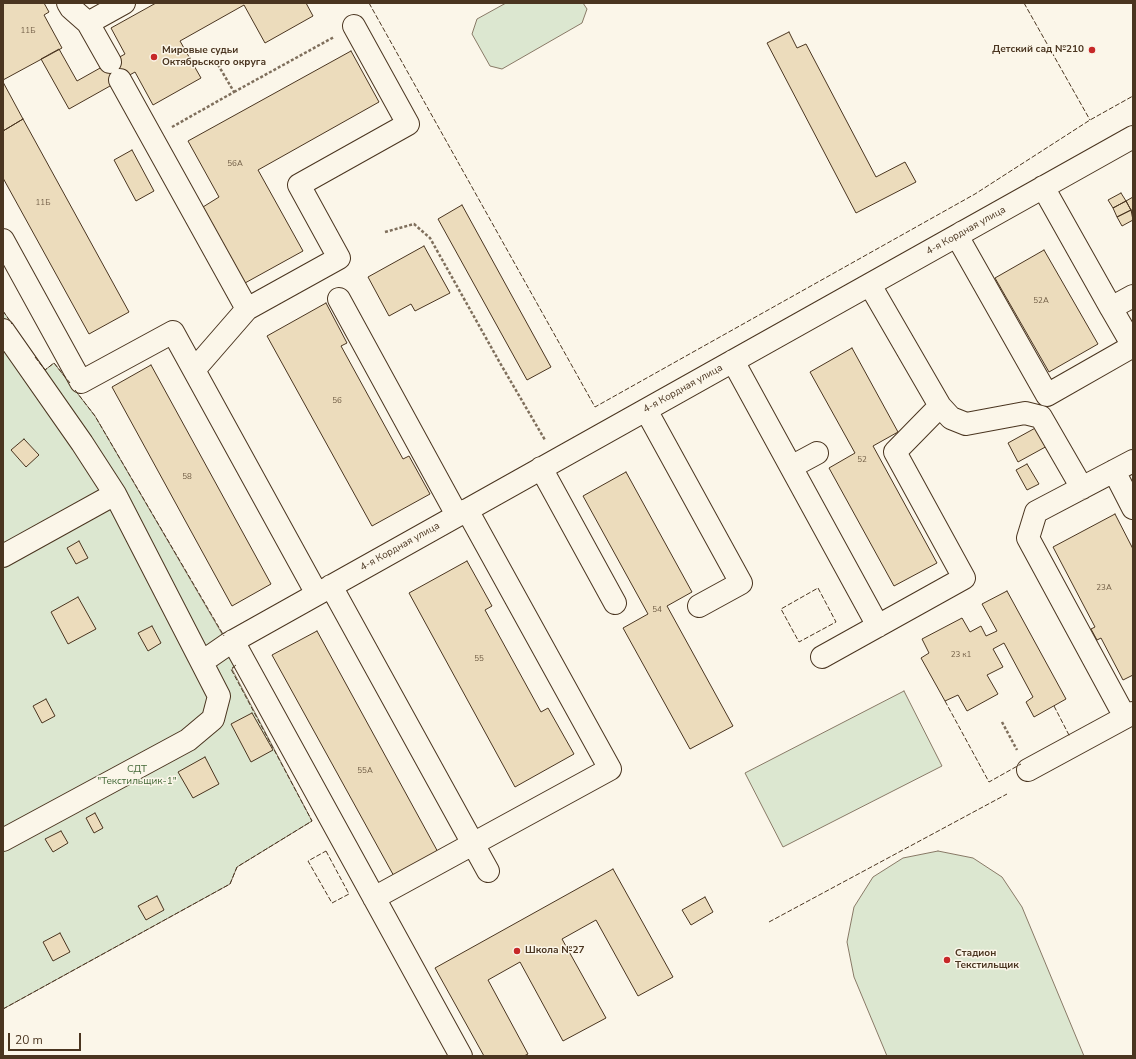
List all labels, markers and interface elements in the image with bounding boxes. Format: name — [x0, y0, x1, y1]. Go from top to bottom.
house number: 11Б — [21, 26, 35, 36]
place label: Детский сад №210 — [992, 44, 1084, 56]
place label: Мировые судьи Октябрьского округа — [162, 45, 266, 68]
marker: Детский сад №210 — [1087, 45, 1097, 55]
marker: Мировые судьи Октябрьского округа — [149, 52, 159, 62]
house number: 56А — [227, 159, 243, 169]
house number: 11Б — [36, 198, 50, 208]
street label: 4-я Кордная улица — [924, 204, 1008, 258]
house number: 52А — [1033, 296, 1049, 306]
street label: 4-я Кордная улица — [641, 362, 725, 416]
house number: 56 — [332, 396, 342, 406]
house number: 52 — [857, 455, 867, 465]
house number: 58 — [182, 472, 192, 482]
street label: 4-я Кордная улица — [358, 520, 442, 574]
house number: 23А — [1096, 583, 1112, 593]
house number: 54 — [652, 605, 662, 615]
house number: 23 к1 — [951, 650, 971, 660]
house number: 55 — [474, 654, 484, 664]
park label: СДТ "Текстильщик-1" — [97, 764, 177, 788]
house number: 55А — [357, 766, 373, 776]
place label: Школа №27 — [525, 945, 584, 957]
marker: Школа №27 — [512, 946, 522, 956]
place label: Стадион Текстильщик — [955, 948, 1019, 972]
marker: Стадион Текстильщик — [942, 955, 952, 965]
scale bar — [10, 1025, 83, 1051]
text: 20 m — [15, 1032, 43, 1048]

